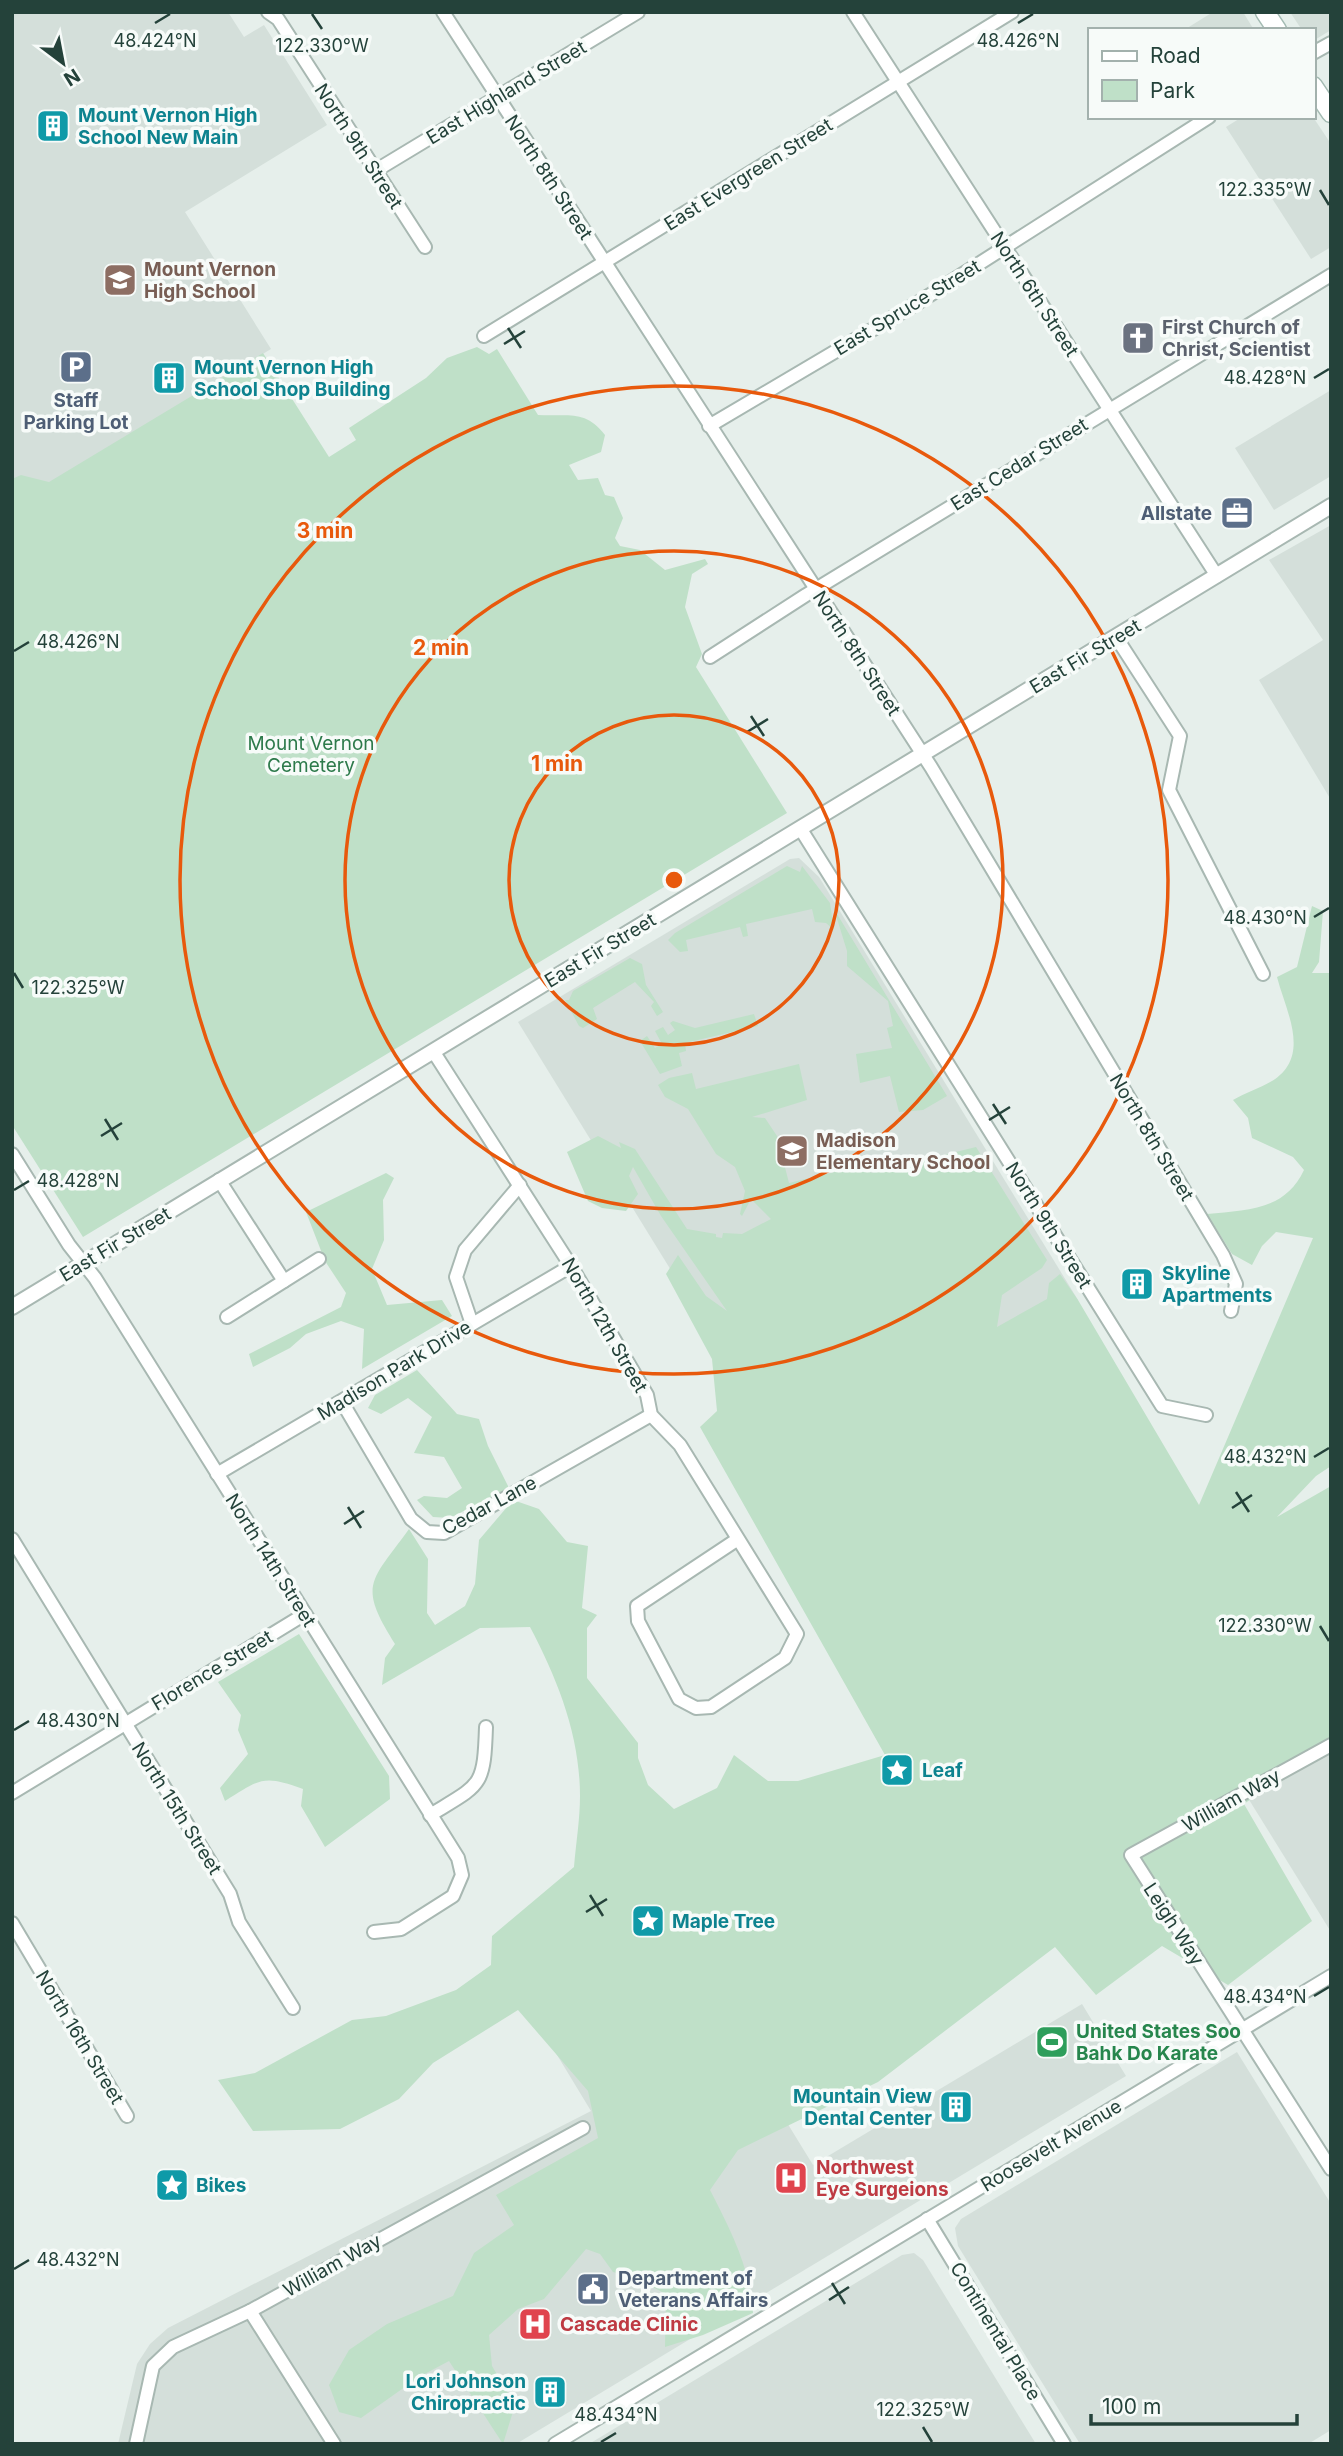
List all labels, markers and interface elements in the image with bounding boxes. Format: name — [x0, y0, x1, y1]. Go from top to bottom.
north arrow — [28, 28, 98, 98]
legend — [1088, 28, 1315, 119]
text: 48.424°N — [114, 30, 196, 51]
text: 48.426°N — [976, 30, 1060, 51]
text: 122.330°W — [275, 35, 369, 56]
street label: East Highland Street — [422, 36, 590, 149]
text: Road — [1150, 43, 1201, 68]
text: N — [60, 63, 84, 91]
text: Park — [1150, 78, 1195, 103]
street label: North 9th Street — [310, 79, 408, 213]
place label: Mount Vernon High School New Main — [78, 104, 258, 149]
building icon: Mount Vernon High School New Main — [34, 107, 72, 145]
street label: North 8th Street — [500, 111, 597, 244]
street label: East Evergreen Street — [660, 113, 837, 236]
text: 122.335°W — [1218, 179, 1312, 200]
street label: North 6th Street — [986, 228, 1083, 361]
street label: East Spruce Street — [830, 255, 985, 360]
place label: Mount Vernon High School — [144, 258, 276, 303]
school or university icon: Mount Vernon High School — [101, 261, 139, 299]
place label: First Church of Christ, Scientist — [1162, 316, 1310, 361]
church icon: First Church of Christ, Scientist — [1119, 319, 1157, 357]
parking icon: Staff Parking Lot — [57, 348, 95, 386]
place label: Mount Vernon High School Shop Building — [194, 356, 390, 401]
building icon: Mount Vernon High School Shop Building — [150, 359, 188, 397]
text: 48.428°N — [1224, 367, 1306, 388]
place label: Staff Parking Lot — [24, 389, 129, 434]
street label: East Cedar Street — [947, 413, 1092, 516]
office icon: Allstate — [1218, 494, 1256, 532]
place label: Allstate — [1141, 502, 1212, 525]
text: 3 min — [297, 518, 353, 543]
street label: North 8th Street — [808, 587, 905, 720]
street label: East Fir Street — [1026, 614, 1145, 699]
text: 48.426°N — [36, 631, 120, 652]
text: 2 min — [413, 635, 469, 660]
park label: Mount Vernon Cemetery — [247, 732, 375, 777]
text: 1 min — [531, 751, 583, 776]
centre of rings — [662, 868, 686, 892]
text: 48.430°N — [1223, 907, 1307, 928]
street label: East Fir Street — [541, 908, 660, 993]
text: 122.325°W — [32, 977, 125, 998]
street label: North 8th Street — [1105, 1070, 1199, 1205]
place label: Madison Elementary School — [816, 1129, 990, 1174]
school or university icon: Madison Elementary School — [773, 1132, 811, 1170]
street label: North 9th Street — [1001, 1158, 1097, 1293]
text: 48.428°N — [37, 1170, 119, 1191]
street label: East Fir Street — [56, 1202, 175, 1287]
street label: North 12th Street — [557, 1254, 652, 1397]
place label: Skyline Apartments — [1162, 1262, 1272, 1307]
building icon: Skyline Apartments — [1118, 1265, 1156, 1303]
street label: Madison Park Drive — [313, 1315, 475, 1425]
text: 48.432°N — [1223, 1446, 1307, 1467]
street label: Cedar Lane — [438, 1471, 540, 1540]
street label: North 14th Street — [220, 1490, 321, 1631]
text: 122.330°W — [1218, 1615, 1312, 1636]
street label: Florence Street — [148, 1625, 277, 1716]
text: 48.430°N — [36, 1710, 120, 1731]
street label: North 15th Street — [127, 1738, 227, 1879]
place icon: Leaf — [878, 1751, 916, 1789]
place label: Leaf — [922, 1759, 963, 1782]
street label: William Way — [1178, 1764, 1285, 1837]
street label: Leigh Way — [1138, 1879, 1209, 1970]
place icon: Maple Tree — [629, 1902, 667, 1940]
place label: Maple Tree — [672, 1910, 775, 1933]
street label: North 16th Street — [31, 1966, 129, 2108]
text: 48.434°N — [1223, 1986, 1307, 2007]
place label: United States Soo Bahk Do Karate — [1076, 2020, 1241, 2065]
sports icon: United States Soo Bahk Do Karate — [1033, 2023, 1071, 2061]
place label: Mountain View Dental Center — [793, 2085, 932, 2130]
building icon: Mountain View Dental Center — [937, 2088, 975, 2126]
street label: Roosevelt Avenue — [977, 2094, 1126, 2197]
place label: Northwest Eye Surgeions — [816, 2156, 949, 2201]
hospital icon: Northwest Eye Surgeions — [772, 2159, 810, 2197]
place icon: Bikes — [153, 2166, 191, 2204]
place label: Bikes — [196, 2174, 246, 2197]
street label: William Way — [279, 2229, 386, 2302]
text: 48.432°N — [36, 2249, 120, 2270]
street label: Continental Place — [945, 2258, 1046, 2405]
place label: Department of Veterans Affairs — [618, 2267, 768, 2312]
public building icon: Department of Veterans Affairs — [574, 2270, 612, 2308]
hospital icon: Cascade Clinic — [516, 2305, 554, 2343]
place label: Cascade Clinic — [560, 2313, 698, 2336]
place label: Lori Johnson Chiropractic — [406, 2370, 526, 2415]
building icon: Lori Johnson Chiropractic — [531, 2373, 569, 2411]
scale bar — [1091, 2382, 1298, 2426]
text: 100 m — [1102, 2394, 1161, 2419]
text: 122.325°W — [877, 2399, 970, 2420]
text: 48.434°N — [574, 2404, 658, 2425]

